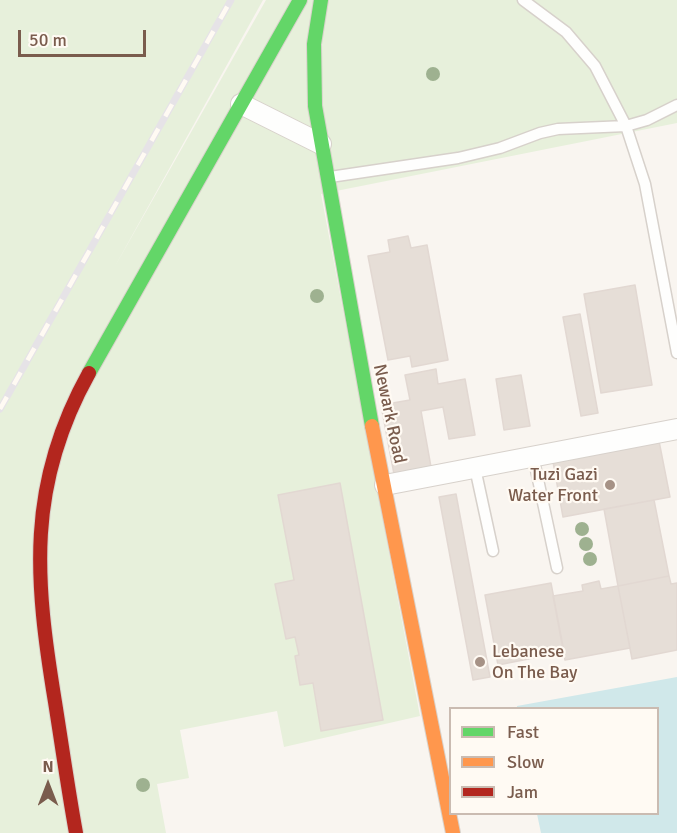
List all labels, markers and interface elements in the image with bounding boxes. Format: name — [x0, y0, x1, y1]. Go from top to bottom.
scale bar — [21, 18, 148, 56]
text: 50 m — [29, 29, 67, 51]
street label: Newark Road — [368, 362, 410, 466]
place label: Tuzi Gazi Water Front — [508, 464, 598, 506]
marker: Tuzi Gazi Water Front — [603, 478, 617, 492]
place label: Lebanese On The Bay — [492, 641, 577, 684]
marker: Lebanese On The Bay — [473, 655, 487, 669]
legend — [449, 707, 659, 815]
text: Fast — [507, 721, 539, 743]
text: Slow — [507, 751, 544, 773]
north arrow — [18, 755, 78, 815]
text: N — [42, 757, 54, 777]
text: Jam — [507, 781, 538, 803]

